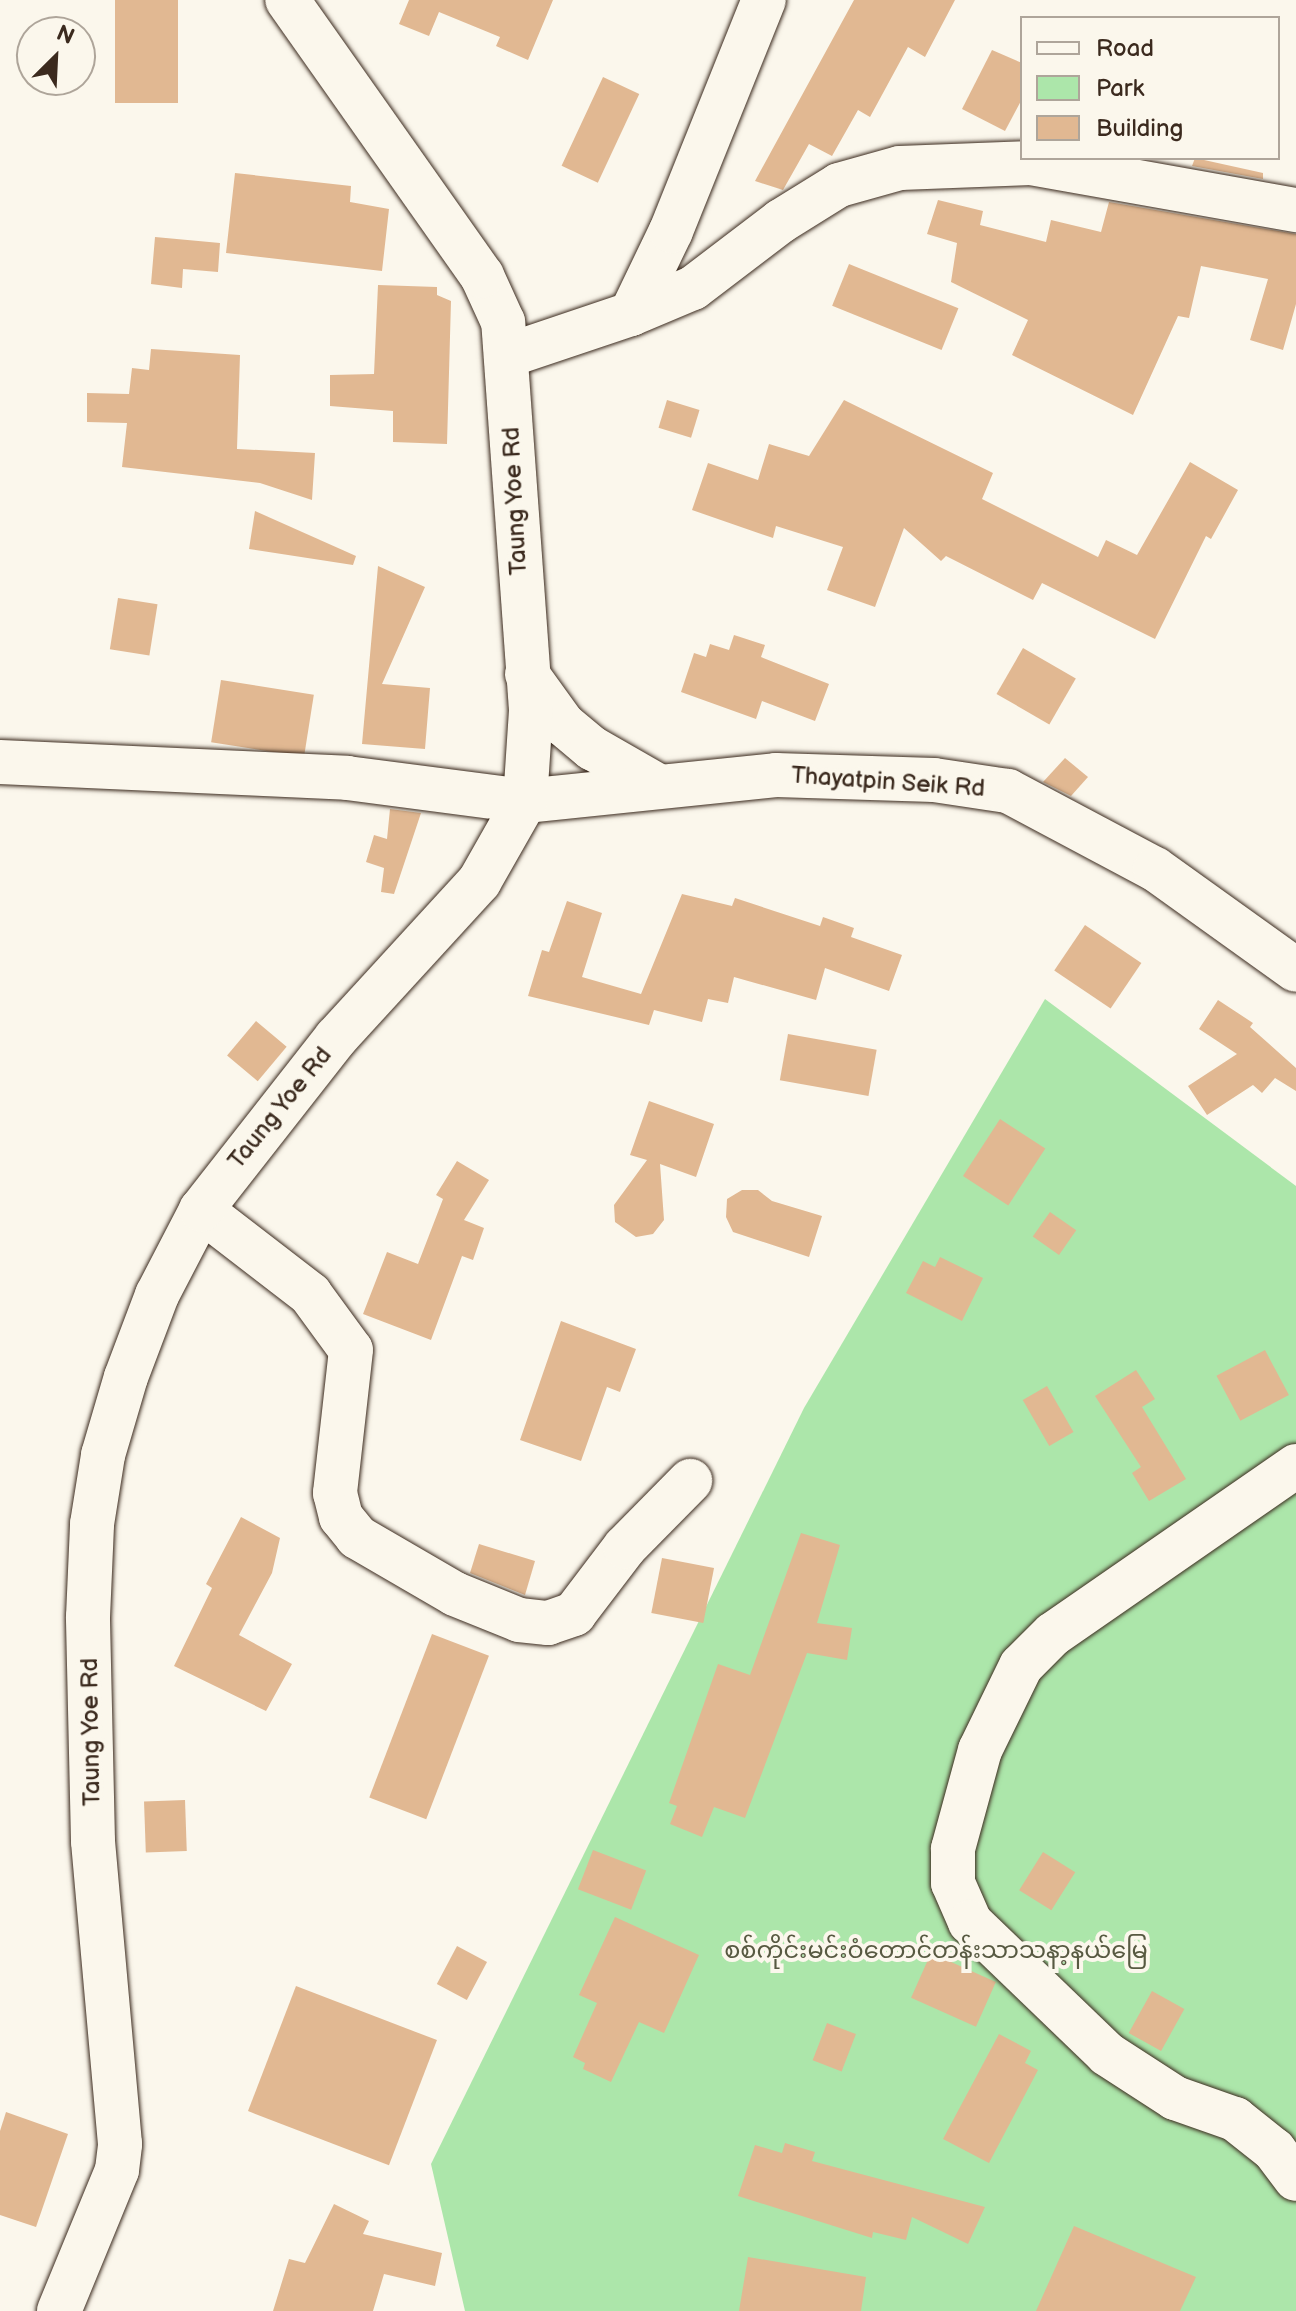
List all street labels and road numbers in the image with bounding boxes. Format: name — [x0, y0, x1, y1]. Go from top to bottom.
street label: Taung Yoe Rd — [497, 425, 533, 577]
street label: Thayatpin Seik Rd — [790, 761, 986, 803]
street label: Taung Yoe Rd — [222, 1041, 338, 1175]
street label: Taung Yoe Rd — [75, 1657, 107, 1807]

